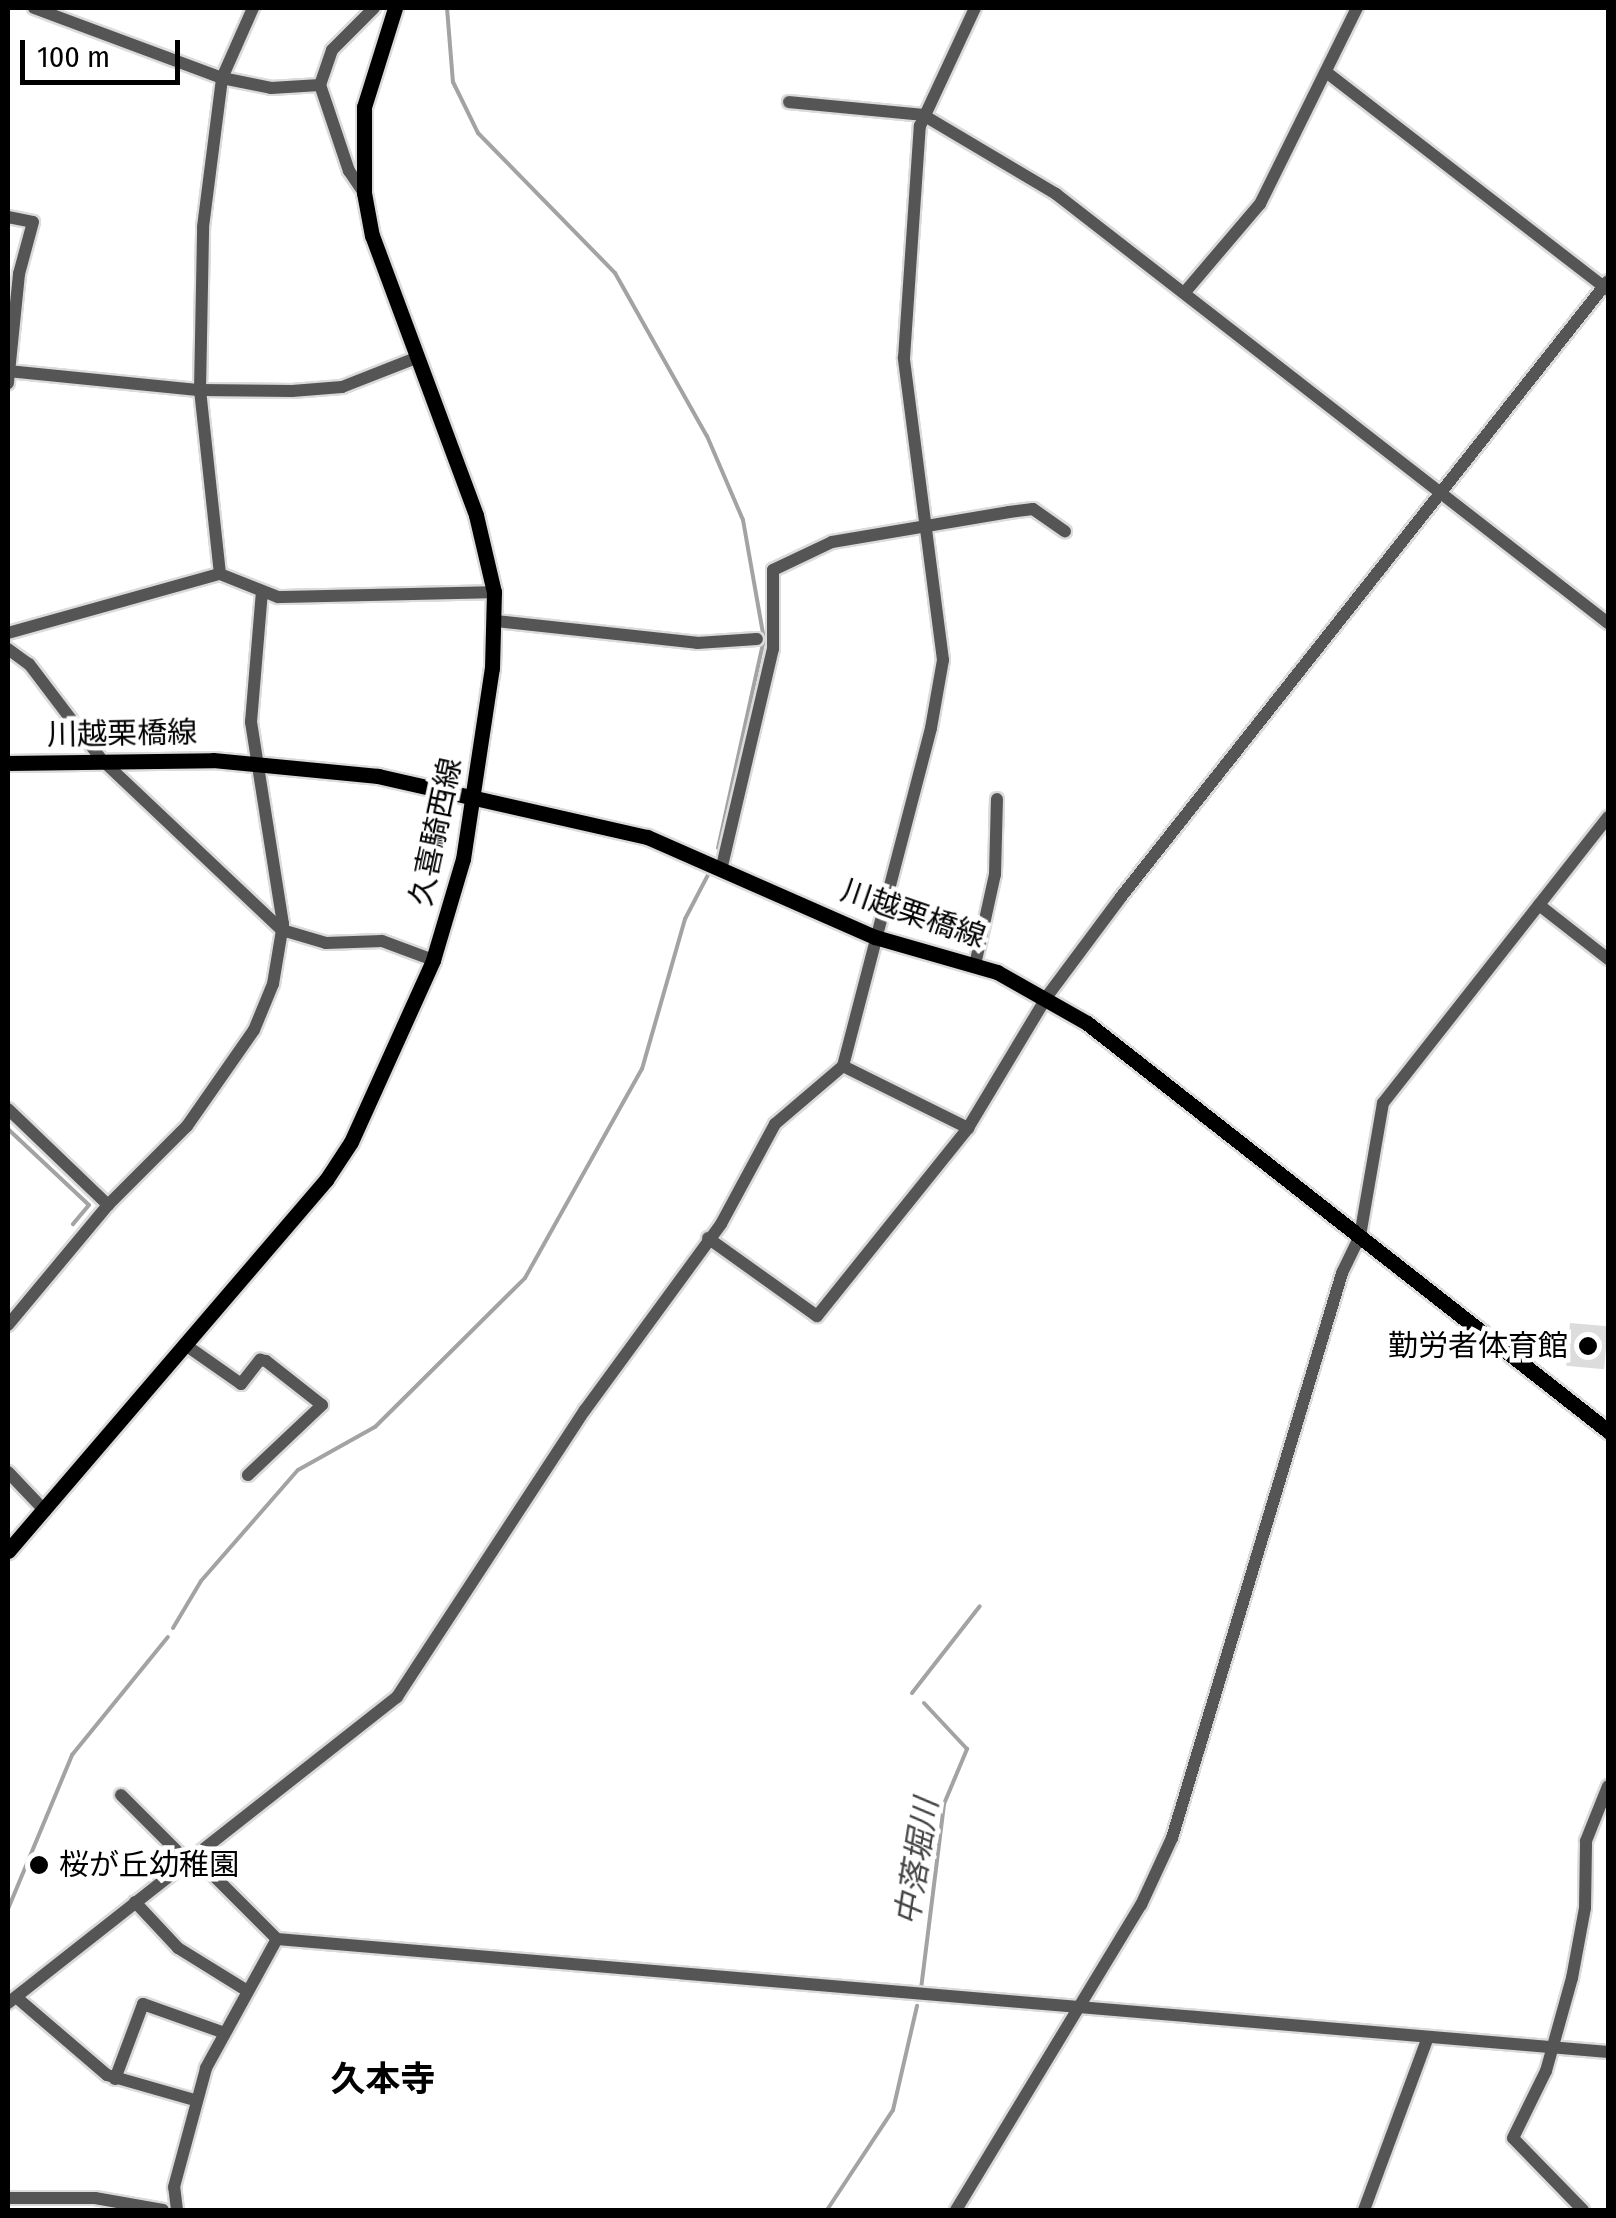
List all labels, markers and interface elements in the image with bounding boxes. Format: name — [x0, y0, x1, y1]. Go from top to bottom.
scale bar — [25, 20, 185, 82]
text: 100 m — [37, 39, 110, 75]
street label: 川越栗橋線 — [47, 715, 197, 753]
street label: 久喜騎西線 — [403, 755, 469, 909]
street label: 川越栗橋線 — [836, 873, 990, 955]
place label: 勤労者体育館 — [1388, 1328, 1568, 1364]
marker: 勤労者体育館 — [1577, 1335, 1599, 1357]
water label: 中落堀川 — [888, 1796, 946, 1928]
place label: 桜が丘幼稚園 — [59, 1847, 239, 1883]
marker: 桜が丘幼稚園 — [28, 1854, 50, 1876]
district label: 久本寺 — [331, 2058, 435, 2100]

